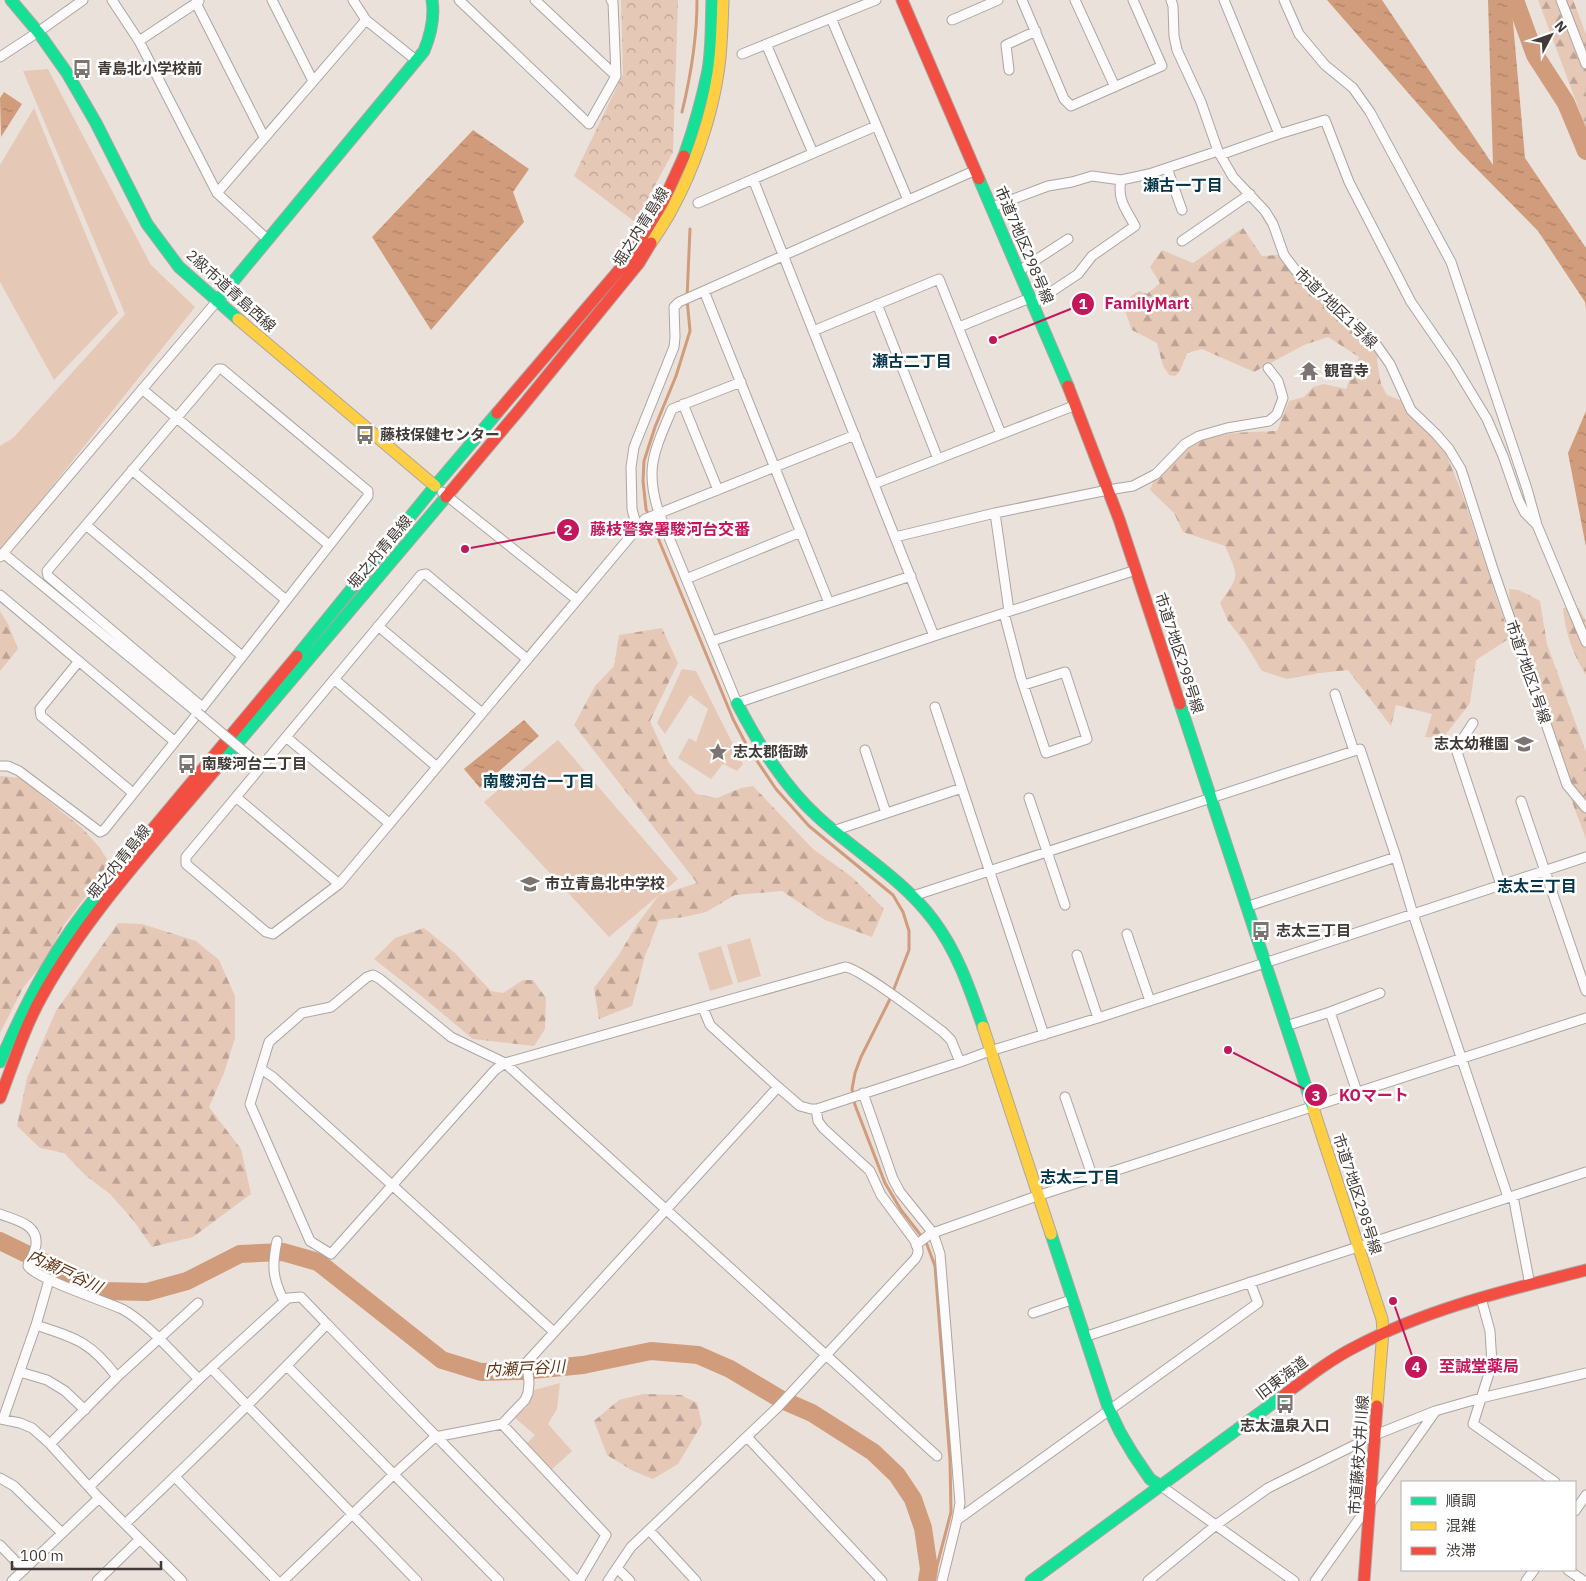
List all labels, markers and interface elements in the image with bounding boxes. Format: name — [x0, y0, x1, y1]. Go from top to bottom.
north arrow — [1526, 10, 1576, 60]
text: N — [1551, 17, 1571, 36]
bus stop icon: 青島北小学校前 — [71, 58, 93, 80]
place label: 青島北小学校前 — [97, 59, 202, 78]
district label: 瀬古一丁目 — [1143, 175, 1223, 195]
street label: 市道7地区298号線 — [991, 183, 1058, 307]
street label: 堀之内青島線 — [609, 184, 672, 270]
street label: 2級市道青島西線 — [183, 245, 280, 336]
street label: 市道7地区1号線 — [1291, 263, 1382, 352]
callout: FamilyMart — [1070, 288, 1200, 319]
text: FamilyMart — [1105, 293, 1189, 313]
text: 1 — [1078, 294, 1088, 313]
district label: 瀬古二丁目 — [872, 351, 952, 371]
temple icon: 観音寺 — [1298, 360, 1320, 382]
place label: 観音寺 — [1324, 361, 1369, 380]
bus stop icon: 藤枝保健センター — [354, 424, 376, 446]
place label: 藤枝保健センター — [380, 425, 500, 444]
street label: 堀之内青島線 — [343, 511, 416, 592]
callout: 藤枝警察署駿河台交番 — [555, 514, 760, 545]
text: 藤枝警察署駿河台交番 — [590, 519, 750, 539]
text: 2 — [563, 520, 573, 539]
street label: 市道7地区298号線 — [1151, 590, 1208, 716]
street label: 市道7地区1号線 — [1502, 618, 1555, 726]
school or university icon: 志太幼稚園 — [1513, 733, 1535, 755]
place label: 志太幼稚園 — [1434, 734, 1509, 753]
place icon: 志太郡衙跡 — [707, 741, 729, 763]
place label: 志太郡衙跡 — [733, 742, 808, 761]
bus stop icon: 南駿河台二丁目 — [176, 753, 198, 775]
place label: 南駿河台二丁目 — [202, 754, 307, 773]
district label: 南駿河台一丁目 — [483, 771, 595, 791]
street label: 堀之内青島線 — [83, 821, 154, 903]
school or university icon: 市立青島北中学校 — [519, 873, 541, 895]
place label: 市立青島北中学校 — [545, 874, 665, 893]
district label: 志太三丁目 — [1497, 876, 1577, 896]
bus stop icon: 志太三丁目 — [1250, 920, 1272, 942]
place label: 志太三丁目 — [1276, 921, 1351, 940]
callout: KOマート — [1304, 1080, 1419, 1111]
text: KOマート — [1339, 1085, 1409, 1105]
text: 3 — [1311, 1086, 1321, 1105]
street label: 市道7地区298号線 — [1329, 1131, 1386, 1257]
district label: 志太二丁目 — [1040, 1167, 1120, 1187]
water label: 内瀬戸谷川 — [25, 1245, 107, 1298]
callout: 至誠堂薬局 — [1404, 1351, 1529, 1382]
street label: 旧東海道 — [1252, 1352, 1311, 1403]
water label: 内瀬戸谷川 — [485, 1356, 567, 1380]
text: 至誠堂薬局 — [1439, 1356, 1519, 1376]
text: 4 — [1411, 1357, 1421, 1376]
bus stop icon: 志太温泉入口 — [1274, 1393, 1296, 1415]
street label: 市道藤枝大井川線 — [1345, 1394, 1372, 1515]
place label: 志太温泉入口 — [1240, 1416, 1330, 1435]
legend — [1401, 1481, 1576, 1571]
text: 順調 — [1446, 1491, 1476, 1510]
text: 混雑 — [1446, 1516, 1476, 1535]
scale bar — [12, 1538, 161, 1570]
text: 渋滞 — [1446, 1541, 1476, 1560]
text: 100 m — [20, 1546, 64, 1565]

